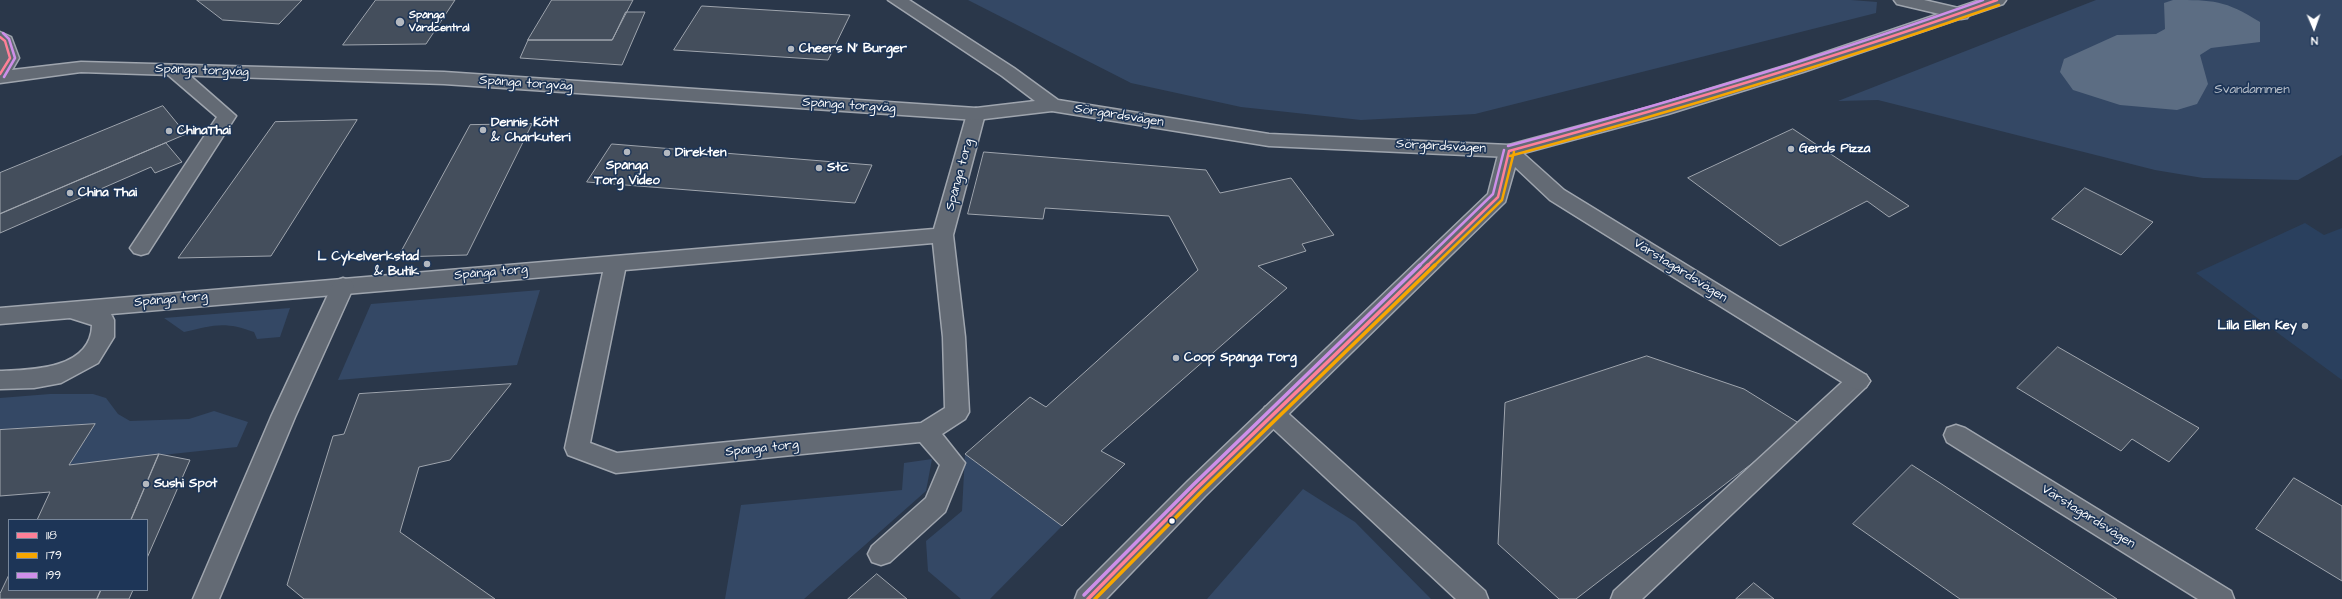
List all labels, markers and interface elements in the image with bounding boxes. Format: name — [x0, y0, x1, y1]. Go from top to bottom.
north arrow — [2294, 8, 2334, 48]
place label: Spånga Vårdcentral — [409, 9, 469, 35]
marker: Spånga Vårdcentral — [394, 16, 406, 28]
text: N — [2311, 33, 2318, 48]
place label: Cheers N’ Burger — [799, 41, 907, 57]
marker: Cheers N’ Burger — [786, 44, 796, 54]
street label: Spånga torgväg — [155, 62, 249, 80]
street label: Spånga torgväg — [479, 73, 573, 95]
park label: Svandammen — [2214, 82, 2290, 98]
street label: Spånga torgväg — [802, 95, 896, 117]
street label: Sörgårdsvägen — [1073, 101, 1165, 131]
place label: Dennis Kött & Charkuteri — [491, 115, 570, 146]
place label: ChinaThai — [177, 123, 231, 139]
marker: Dennis Kött & Charkuteri — [478, 125, 488, 135]
marker: ChinaThai — [164, 126, 174, 136]
street label: Spånga torg — [943, 137, 977, 213]
street label: Sörgårdsvägen — [1396, 137, 1486, 157]
place label: Gerds Pizza — [1799, 141, 1870, 157]
marker: Gerds Pizza — [1786, 144, 1796, 154]
place label: Direkten — [675, 145, 726, 161]
marker: Spånga Torg Video — [622, 147, 632, 157]
marker: Direkten — [662, 148, 672, 158]
place label: Spånga Torg Video — [594, 158, 660, 189]
place label: Stc — [827, 160, 849, 176]
marker: Stc — [814, 163, 824, 173]
place label: China Thai — [78, 185, 137, 201]
marker: China Thai — [65, 188, 75, 198]
street label: Värstagårdsvägen — [1630, 236, 1730, 306]
place label: L Cykelverkstad & Butik — [317, 249, 419, 280]
marker: L Cykelverkstad & Butik — [422, 259, 432, 269]
street label: Spånga torg — [454, 262, 528, 284]
street label: Spånga torg — [134, 289, 208, 311]
place label: Lilla Ellen Key — [2218, 318, 2297, 334]
marker: Lilla Ellen Key — [2300, 321, 2310, 331]
place label: Coop Spånga Torg — [1184, 350, 1297, 366]
marker: Coop Spånga Torg — [1171, 353, 1181, 363]
street label: Spånga torg — [725, 437, 799, 461]
place label: Sushi Spot — [154, 476, 217, 492]
marker: Sushi Spot — [141, 479, 151, 489]
street label: Värstagårdsvägen — [2038, 482, 2138, 552]
unlabelled marker — [1167, 516, 1177, 526]
legend — [8, 519, 148, 591]
text: 118 — [46, 527, 57, 544]
text: 179 — [46, 547, 62, 564]
text: 199 — [46, 567, 61, 584]

